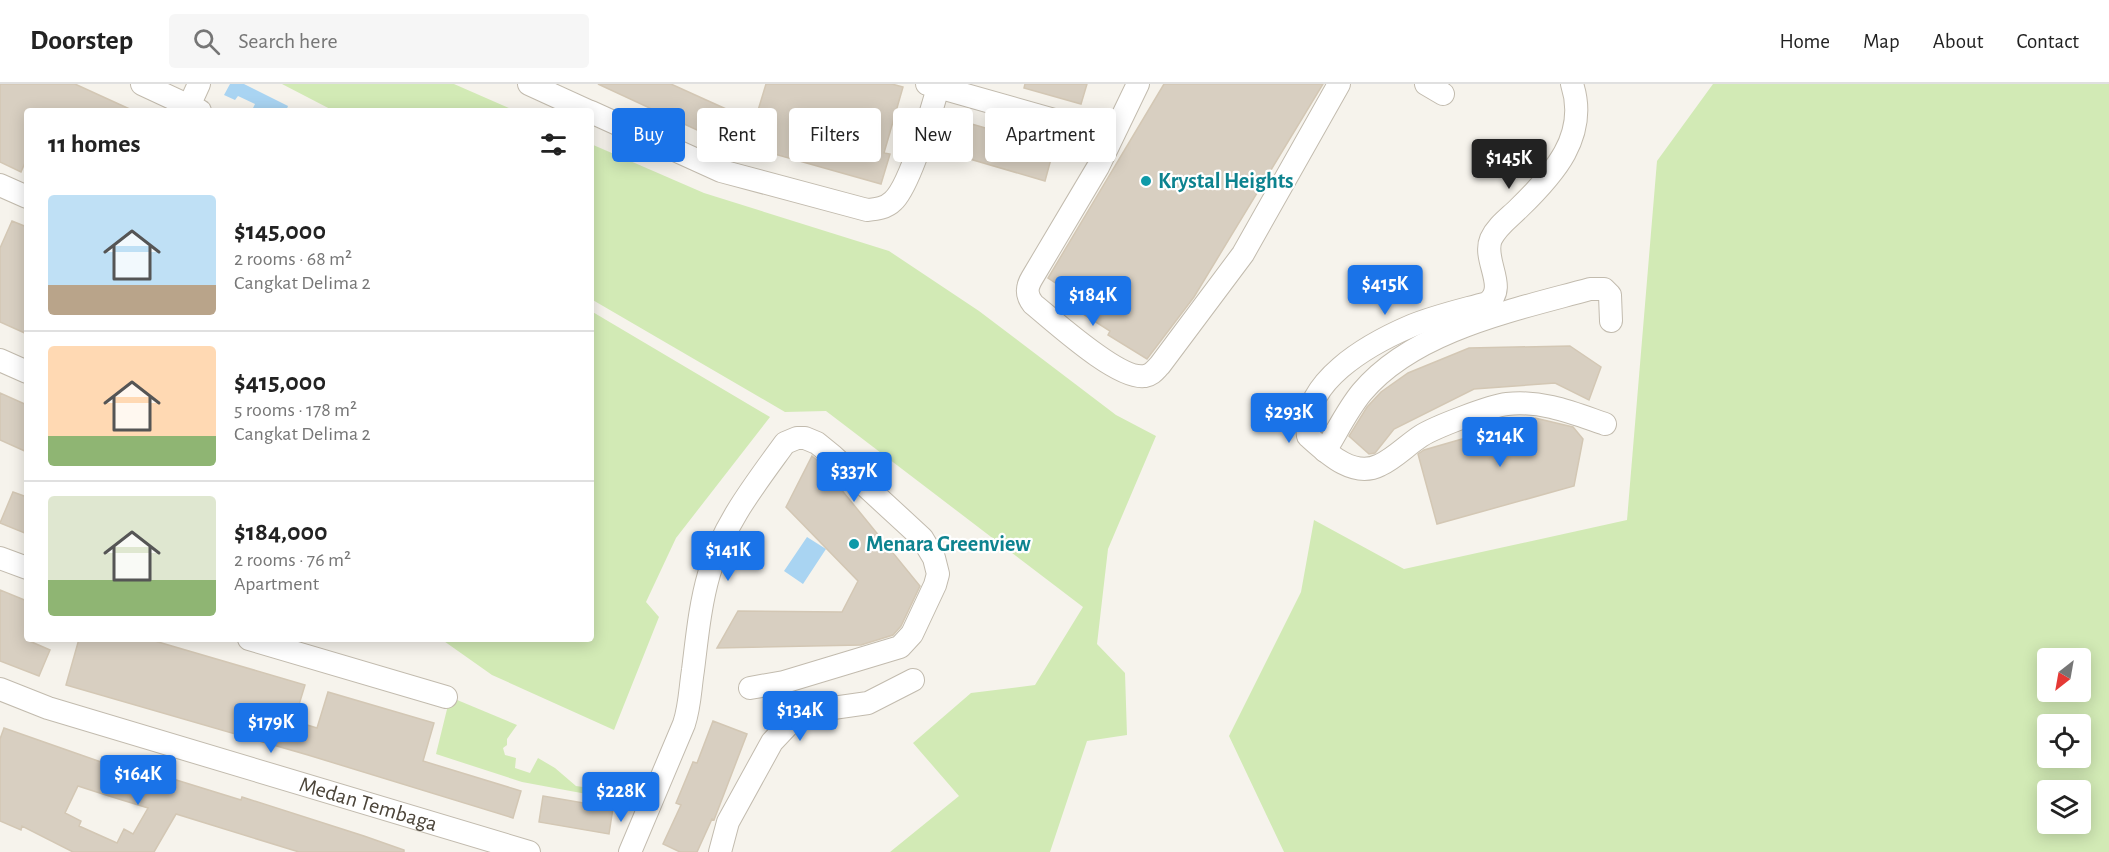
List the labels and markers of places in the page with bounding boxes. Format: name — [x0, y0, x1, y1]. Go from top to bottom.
pin: $145K — [1467, 139, 1551, 190]
place label: Krystal Heights — [1158, 170, 1294, 193]
marker: Krystal Heights — [1139, 174, 1153, 188]
pin: $415K — [1343, 265, 1427, 316]
pin: $184K — [1051, 276, 1135, 327]
pin: $293K — [1247, 393, 1331, 444]
pin: $214K — [1458, 417, 1542, 468]
pin: $337K — [812, 452, 896, 503]
pin: $141K — [686, 531, 770, 582]
place label: Menara Greenview — [866, 533, 1031, 555]
marker: Menara Greenview — [847, 537, 861, 551]
pin: $134K — [758, 691, 842, 742]
pin: $179K — [229, 703, 313, 754]
pin: $164K — [96, 755, 180, 806]
pin: $228K — [579, 772, 663, 823]

